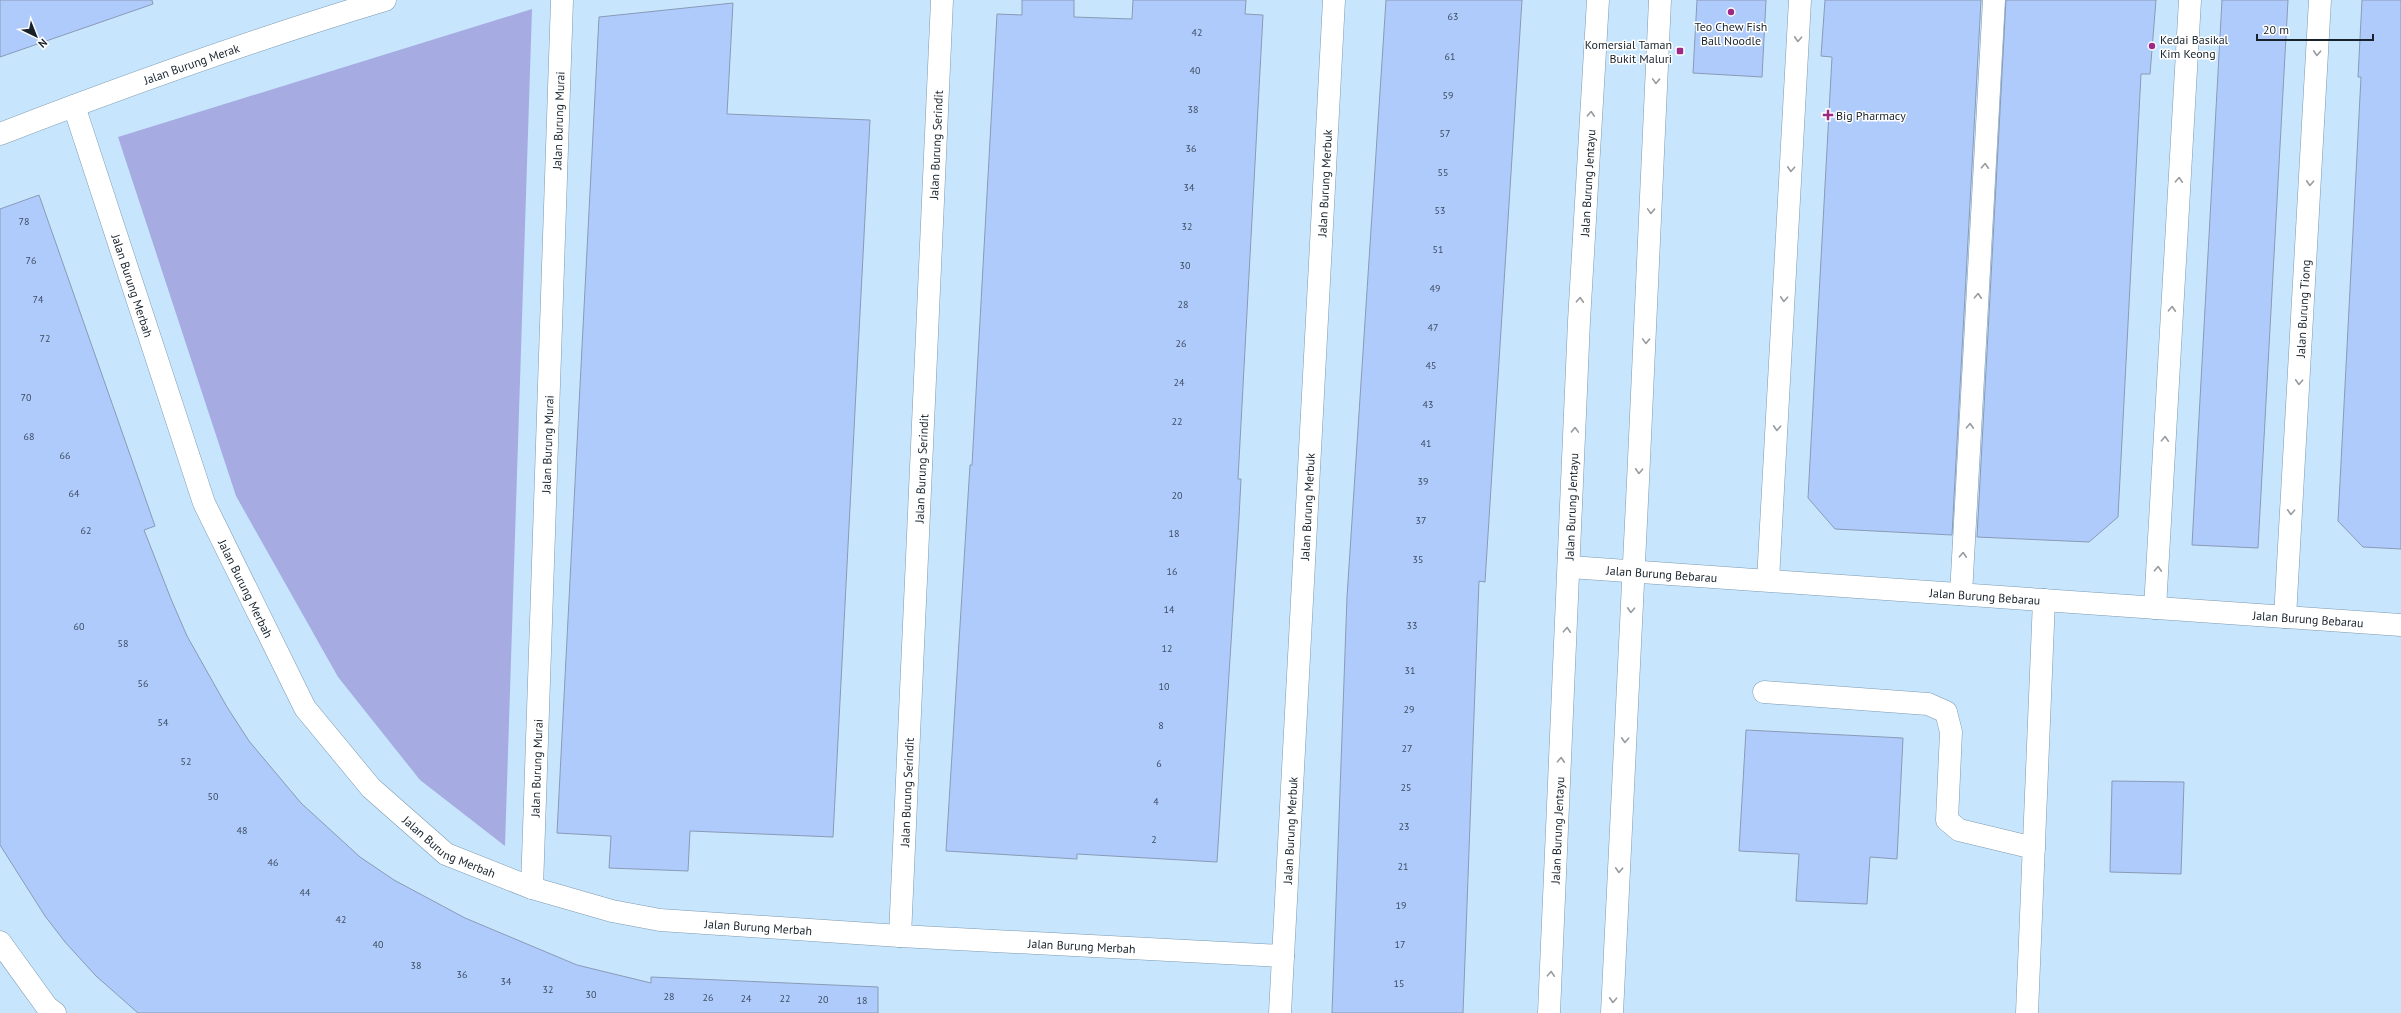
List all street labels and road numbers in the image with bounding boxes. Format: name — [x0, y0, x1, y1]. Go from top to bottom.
street label: Jalan Burung Merak — [141, 40, 241, 87]
street label: Jalan Burung Murai — [549, 71, 567, 171]
street label: Jalan Burung Serindit — [926, 90, 945, 201]
street label: Jalan Burung Merbuk — [1314, 129, 1335, 238]
street label: Jalan Burung Jentayu — [1576, 129, 1598, 238]
street label: Jalan Burung Merbah — [109, 231, 157, 339]
street label: Jalan Burung Tiong — [2292, 259, 2313, 359]
street label: Jalan Burung Murai — [538, 395, 556, 495]
street label: Jalan Burung Serindit — [911, 414, 931, 524]
street label: Jalan Burung Merbuk — [1297, 452, 1317, 562]
street label: Jalan Burung Jentayu — [1561, 453, 1581, 561]
street label: Jalan Burung Merbah — [215, 536, 277, 640]
street label: Jalan Burung Bebarau — [1605, 562, 1718, 585]
street label: Jalan Burung Bebarau — [1928, 585, 2041, 607]
street label: Jalan Burung Bebarau — [2251, 607, 2364, 630]
street label: Jalan Burung Murai — [527, 719, 545, 818]
street label: Jalan Burung Serindit — [896, 737, 916, 848]
street label: Jalan Burung Merbuk — [1279, 776, 1300, 885]
street label: Jalan Burung Jentayu — [1547, 776, 1567, 885]
street label: Jalan Burung Merbah — [399, 812, 498, 880]
street label: Jalan Burung Merbah — [703, 915, 813, 938]
street label: Jalan Burung Merbah — [1027, 935, 1136, 956]

